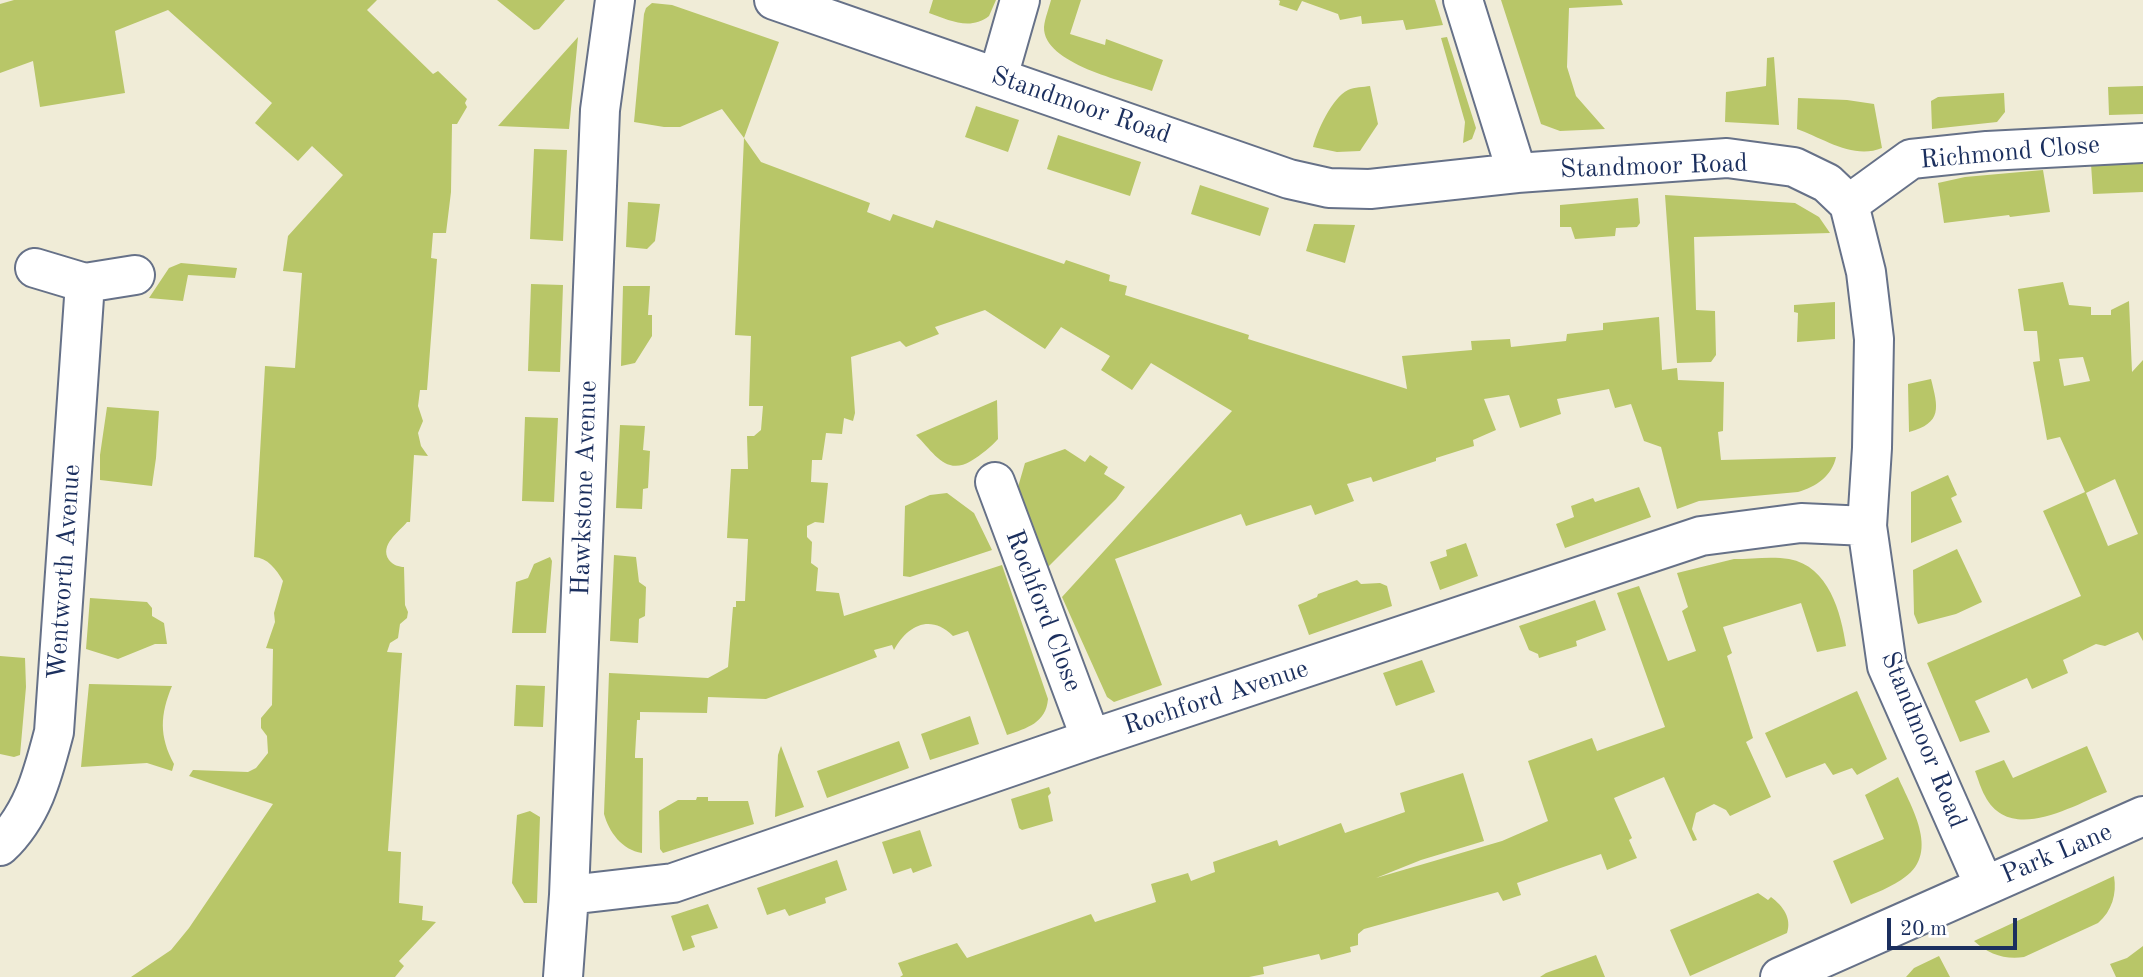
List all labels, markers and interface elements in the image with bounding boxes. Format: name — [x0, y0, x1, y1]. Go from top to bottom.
street label: Standmoor Road — [987, 61, 1175, 151]
street label: Richmond Close — [1919, 130, 2101, 176]
street label: Standmoor Road — [1560, 148, 1748, 186]
street label: Hawkstone Avenue — [566, 380, 604, 596]
street label: Wentworth Avenue — [42, 463, 88, 681]
street label: Rochford Close — [998, 526, 1088, 696]
street label: Standmoor Road — [1873, 647, 1973, 833]
street label: Rochford Avenue — [1120, 653, 1312, 743]
street label: Park Lane — [1997, 817, 2117, 891]
scale bar — [1891, 904, 2021, 948]
text: 20 m — [1900, 919, 1947, 940]

